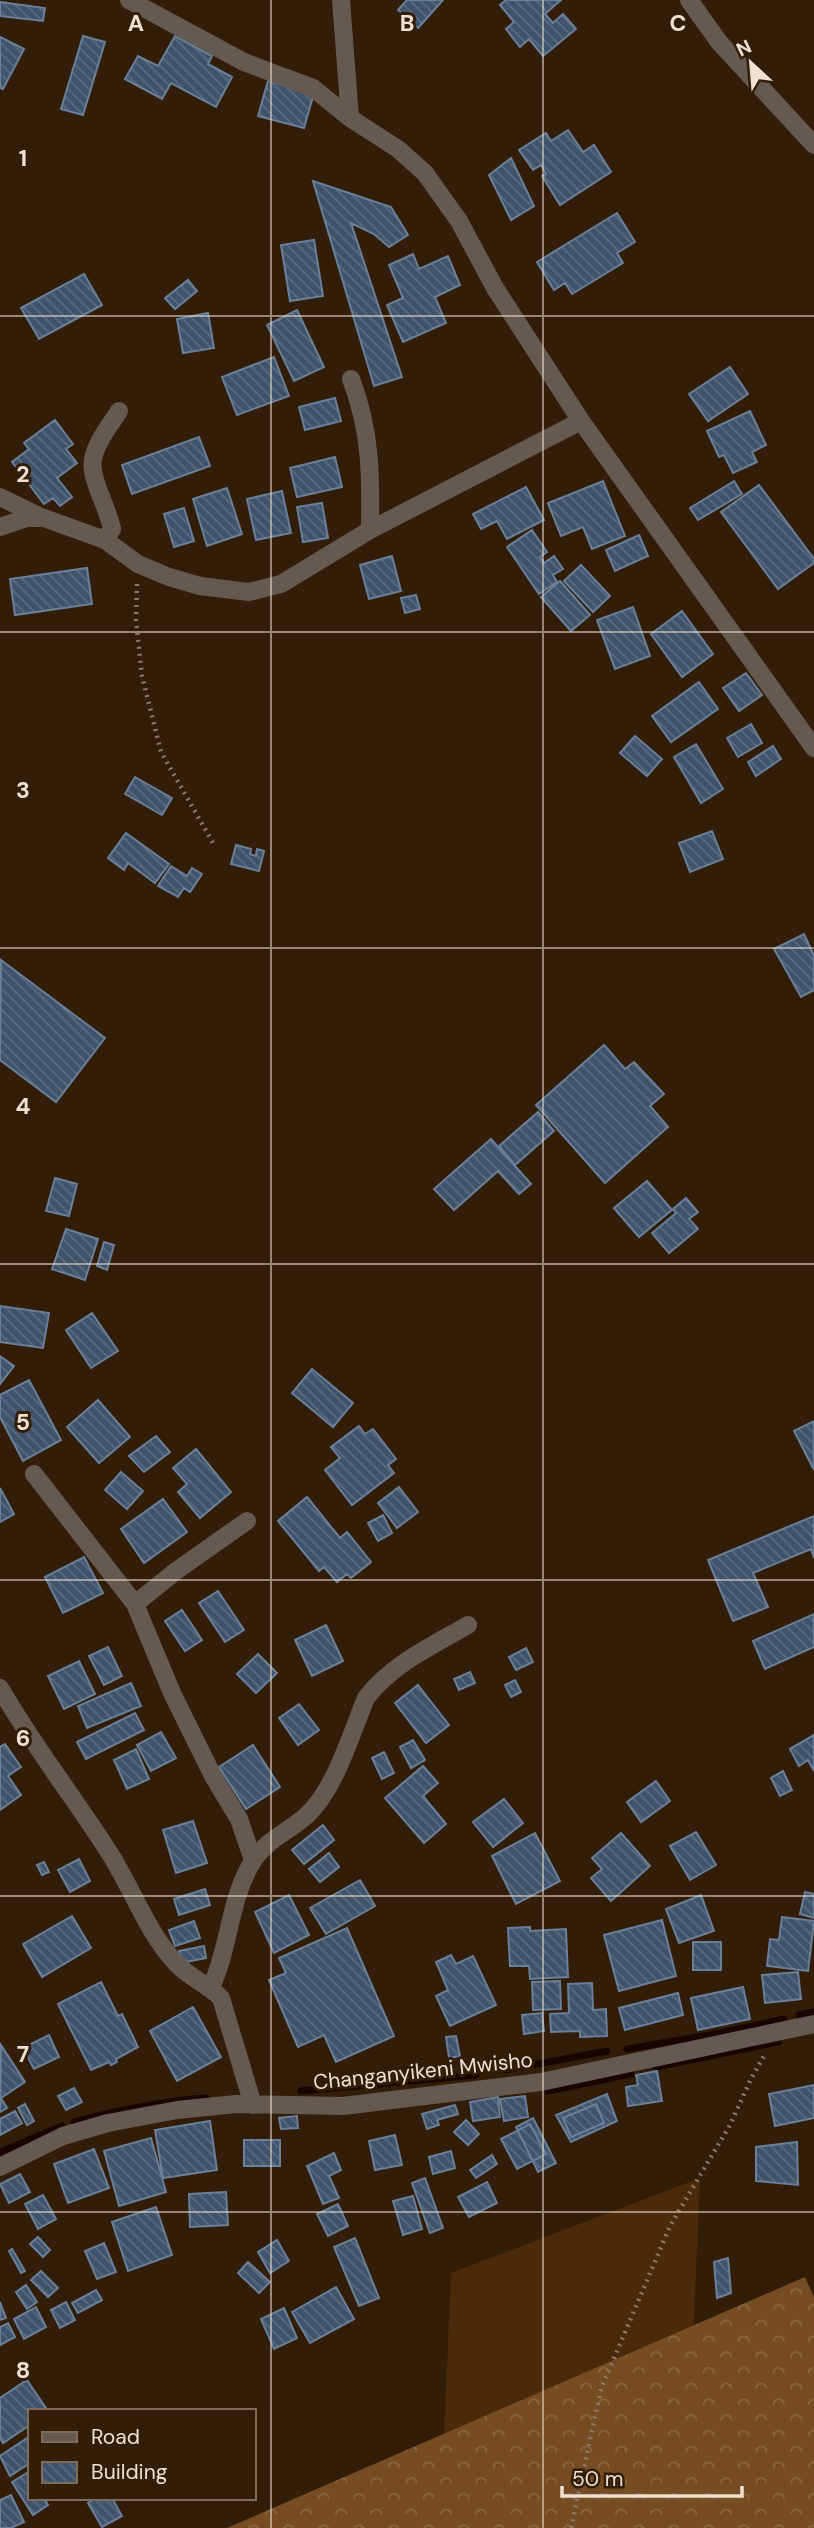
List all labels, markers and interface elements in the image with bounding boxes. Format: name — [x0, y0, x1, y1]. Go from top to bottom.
text: A — [128, 8, 144, 38]
text: B — [400, 8, 414, 38]
text: C — [670, 8, 686, 38]
north arrow — [716, 28, 786, 98]
text: N — [732, 34, 755, 62]
text: 1 — [19, 143, 27, 173]
text: 2 — [16, 459, 30, 489]
text: 3 — [16, 775, 30, 805]
text: 4 — [16, 1091, 31, 1121]
text: 5 — [16, 1407, 30, 1437]
text: 6 — [16, 1723, 30, 1753]
text: 7 — [17, 2039, 29, 2069]
street label: Changanyikeni Mwisho — [312, 2046, 534, 2096]
text: 8 — [16, 2355, 30, 2385]
legend — [28, 2409, 256, 2500]
text: Road — [91, 2423, 140, 2451]
scale bar — [562, 2454, 742, 2498]
text: Building — [91, 2458, 168, 2486]
text: 50 m — [572, 2465, 623, 2493]

